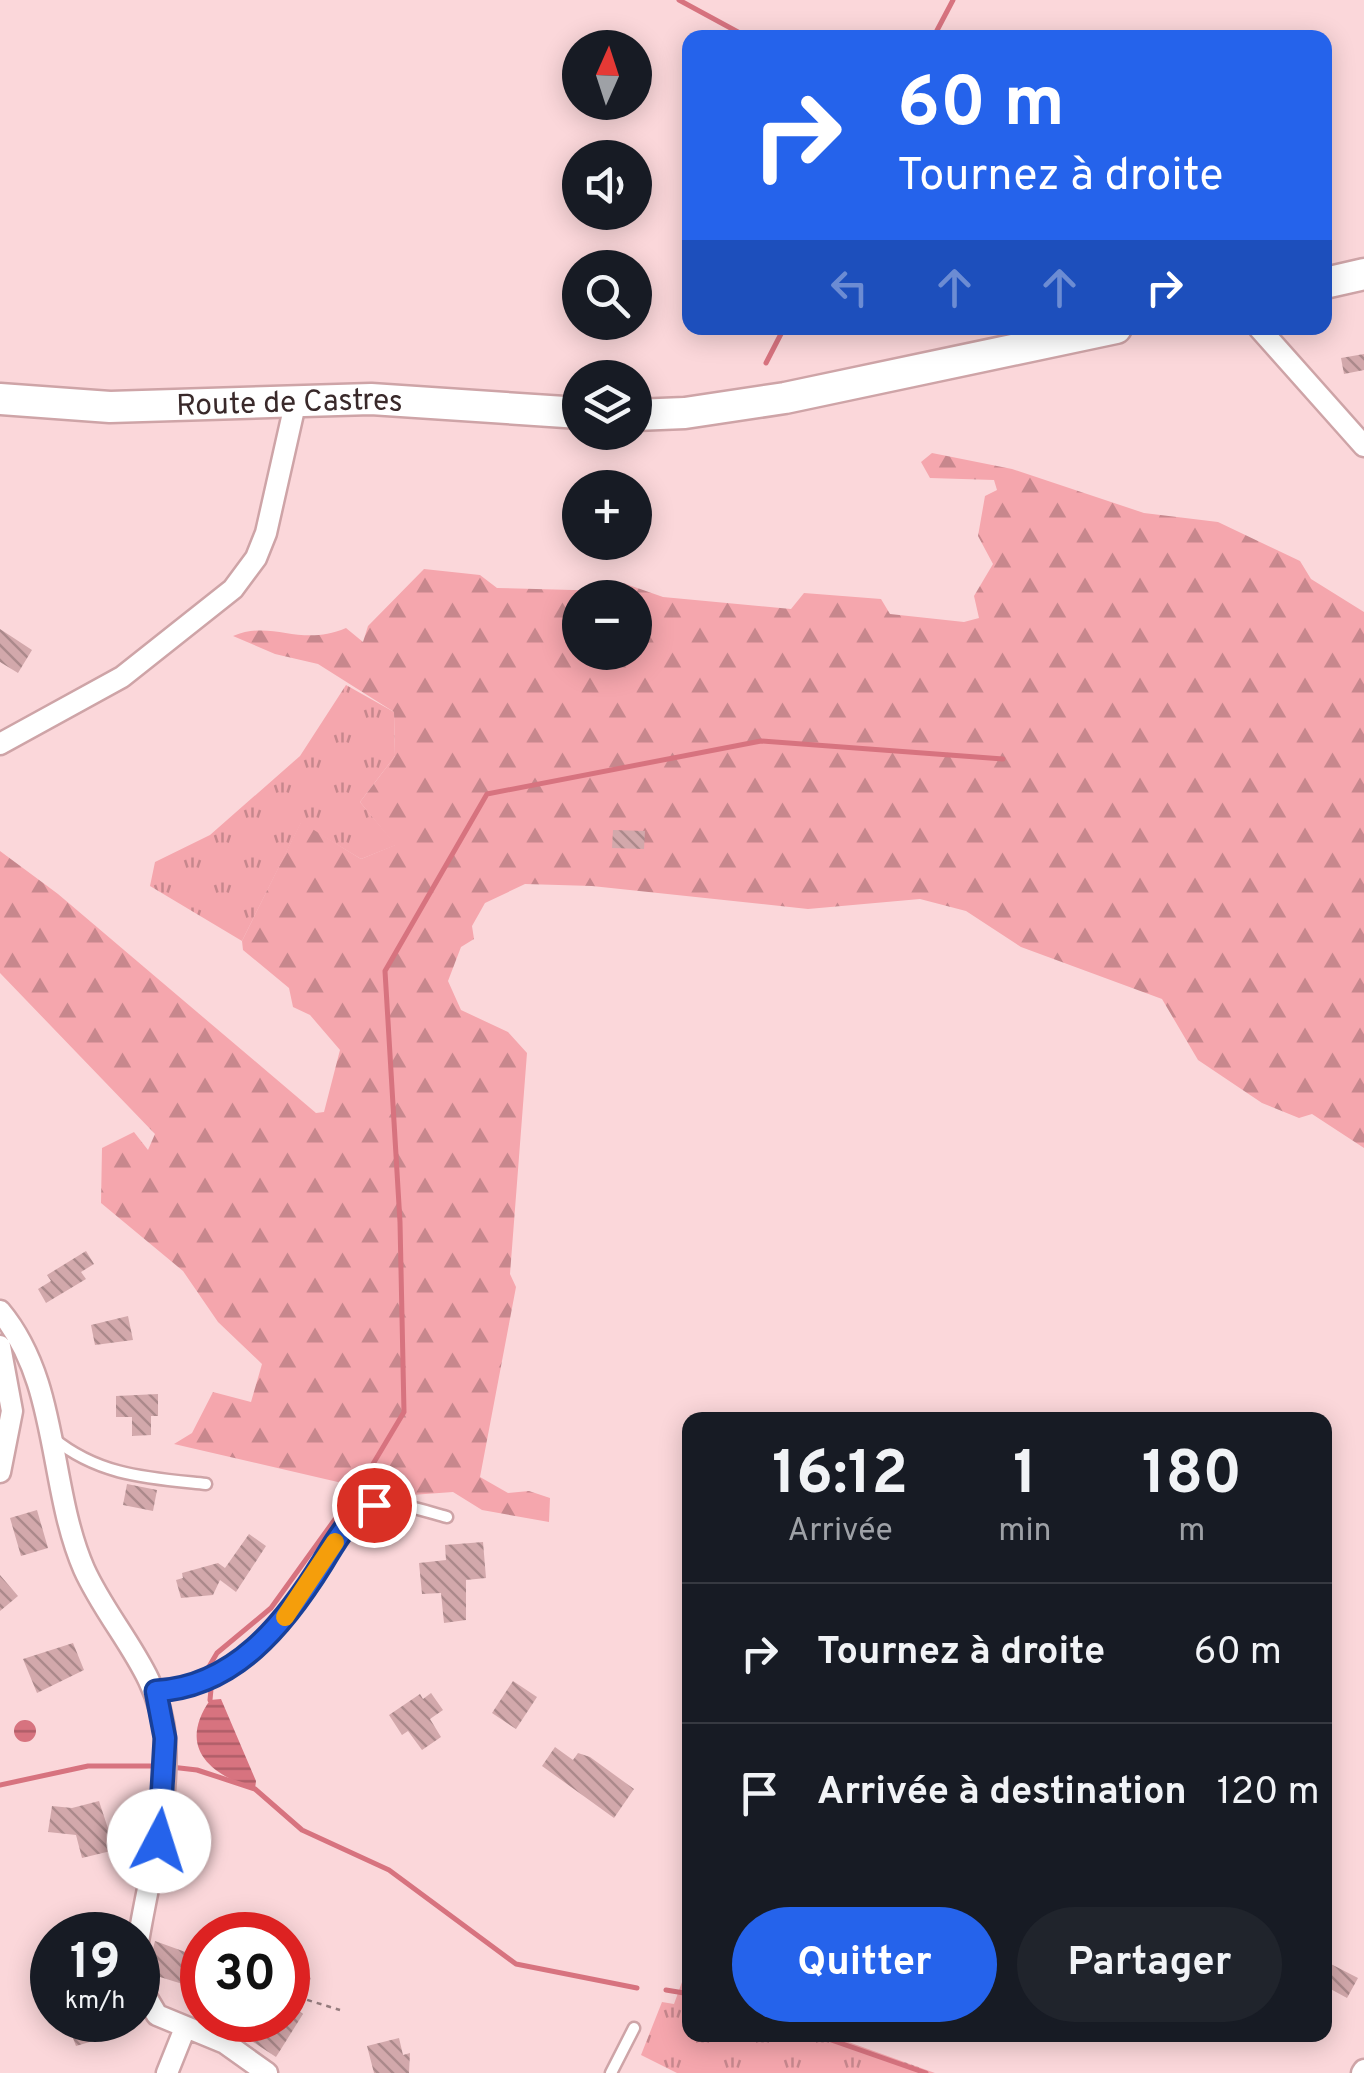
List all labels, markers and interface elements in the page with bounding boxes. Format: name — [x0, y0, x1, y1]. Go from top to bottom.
north arrow — [562, 30, 652, 120]
map controls — [562, 30, 652, 670]
text: 60 m — [897, 62, 1065, 151]
icon: right — [732, 70, 862, 200]
button: sound — [562, 140, 652, 230]
text: Tournez à droite — [897, 149, 1224, 206]
button: search — [562, 250, 652, 340]
icon: left — [822, 260, 877, 315]
icon: ahead — [927, 260, 982, 315]
icon: ahead — [1032, 260, 1087, 315]
icon: right — [1137, 260, 1192, 315]
button: layers — [562, 360, 652, 450]
street label: Route de Castres — [176, 383, 404, 426]
button: + — [562, 470, 652, 560]
button: − — [562, 580, 652, 670]
text: 16:12 — [772, 1439, 908, 1515]
text: 1 — [1013, 1439, 1037, 1515]
text: 180 — [1142, 1439, 1242, 1515]
pin — [332, 1463, 417, 1548]
icon: arrive — [347, 1478, 402, 1533]
text: Arrivée — [788, 1512, 893, 1552]
text: min — [998, 1512, 1052, 1552]
text: m — [1178, 1512, 1205, 1552]
icon: right — [732, 1626, 787, 1681]
text: Tournez à droite — [817, 1629, 1105, 1678]
text: 60 m — [1194, 1629, 1282, 1678]
icon: arrive — [732, 1766, 787, 1821]
text: Arrivée à destination — [817, 1769, 1187, 1818]
text: 120 m — [1217, 1769, 1320, 1818]
position arrow — [107, 1789, 211, 1893]
button: Quitter — [732, 1907, 997, 2022]
button: Partager — [1017, 1907, 1282, 2022]
speed limit sign: 30 — [180, 1912, 310, 2042]
text: 19 — [70, 1933, 120, 1996]
text: km/h — [65, 1986, 125, 2018]

